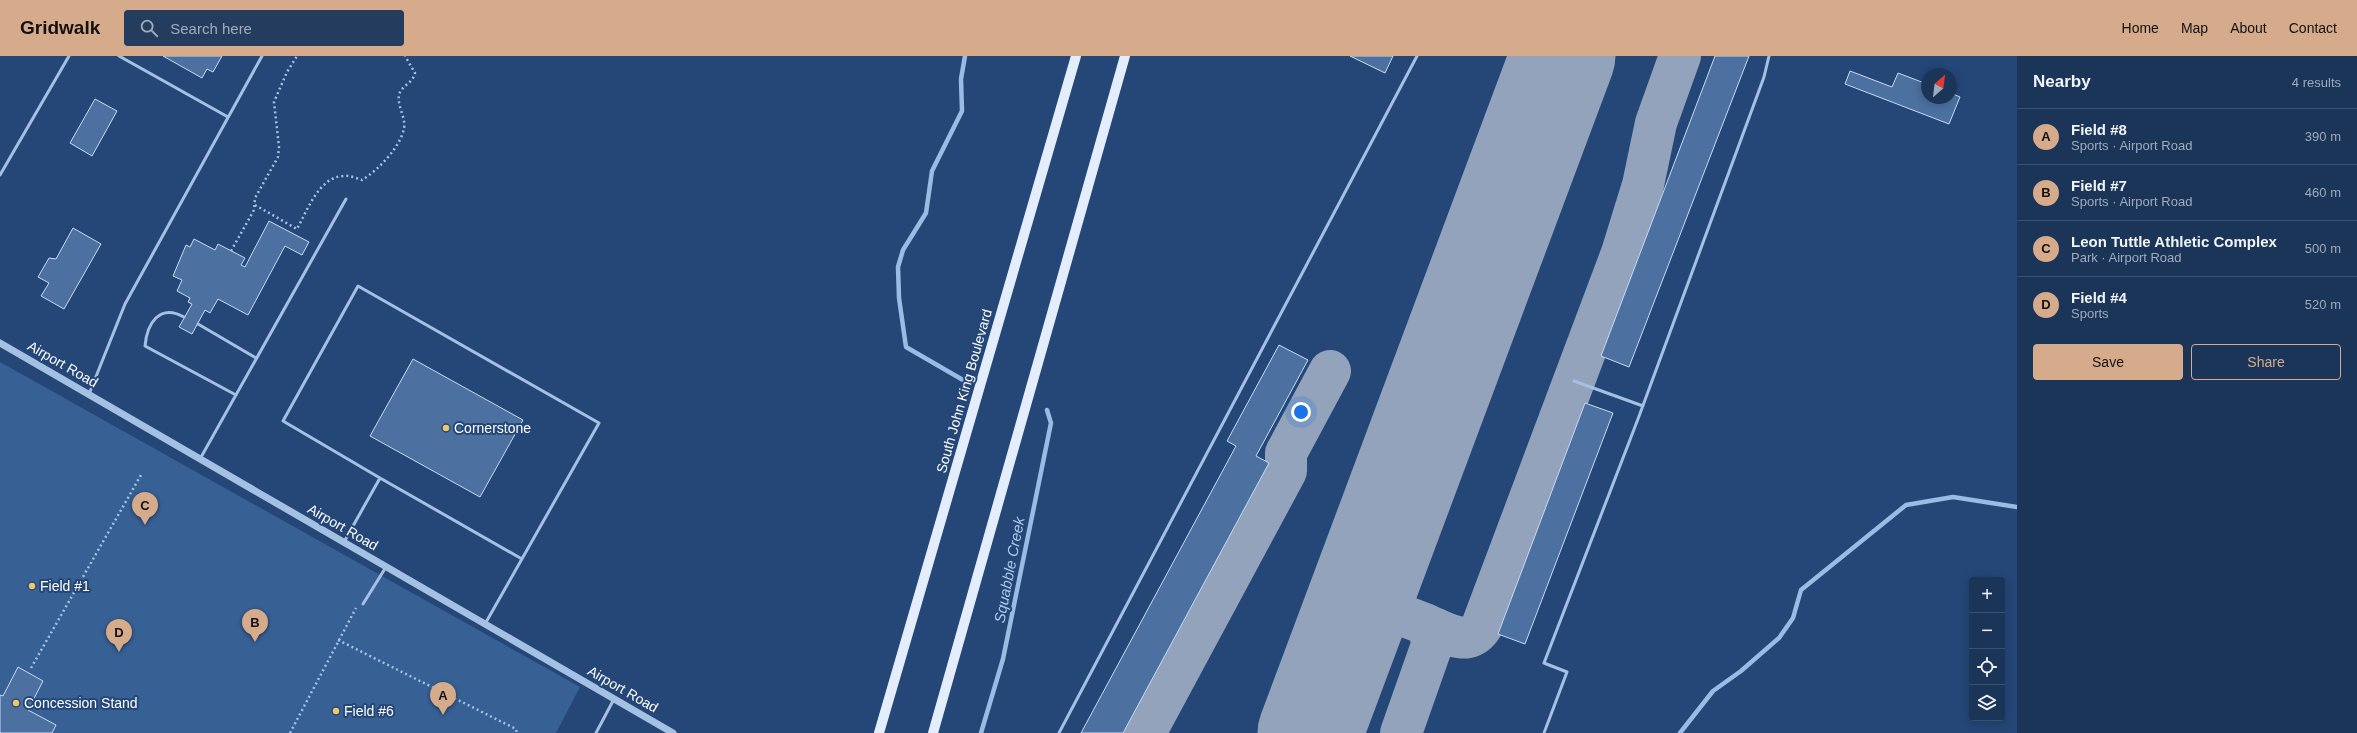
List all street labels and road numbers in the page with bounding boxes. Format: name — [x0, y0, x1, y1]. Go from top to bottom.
street label: South John King Boulevard — [933, 307, 995, 475]
street label: Airport Road — [25, 337, 101, 391]
street label: Airport Road — [305, 500, 381, 554]
street label: Airport Road — [585, 662, 661, 716]

